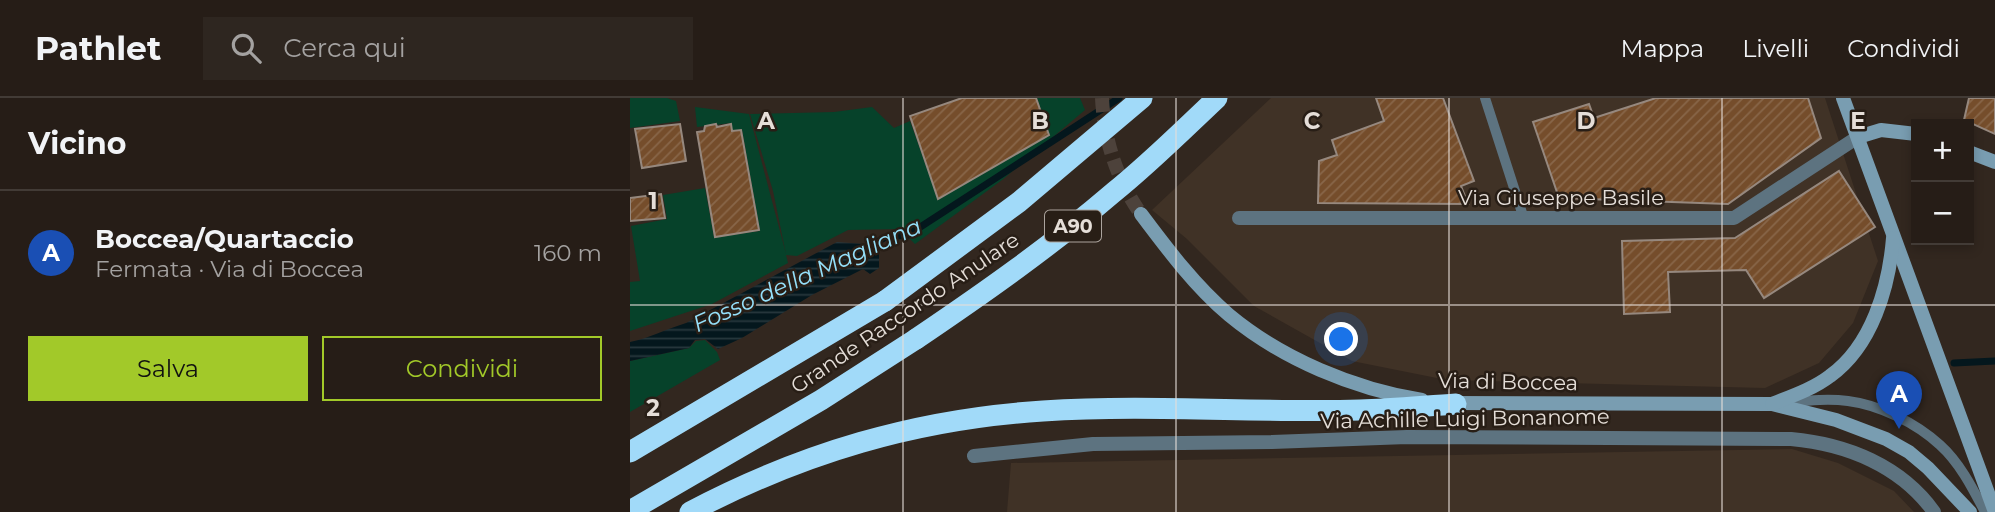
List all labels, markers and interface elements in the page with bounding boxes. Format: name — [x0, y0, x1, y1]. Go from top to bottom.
search box — [203, 17, 693, 80]
text: Pathlet — [35, 28, 161, 68]
icon: search — [227, 29, 265, 67]
text: Cerca qui — [283, 32, 406, 64]
text: Mappa — [1621, 34, 1704, 63]
text: Livelli — [1742, 34, 1809, 63]
text: Condividi — [1847, 34, 1960, 63]
text: A — [756, 107, 775, 135]
text: B — [1031, 107, 1049, 135]
text: C — [1304, 107, 1321, 135]
text: D — [1577, 107, 1596, 135]
text: E — [1850, 107, 1866, 135]
map controls — [1911, 119, 1974, 245]
button: + — [1911, 119, 1974, 182]
text: Vicino — [28, 125, 126, 162]
button: − — [1911, 182, 1974, 245]
street label: Via Giuseppe Basile — [1458, 185, 1664, 210]
text: 1 — [648, 187, 658, 215]
road number: A90 — [1045, 210, 1101, 242]
water label: Fosso della Magliana — [688, 212, 926, 338]
text: Boccea/Quartaccio — [95, 223, 354, 255]
street label: Grande Raccordo Anulare — [786, 227, 1024, 398]
text: A — [42, 239, 60, 267]
text: 160 m — [534, 239, 602, 267]
text: Fermata · Via di Boccea — [95, 255, 364, 283]
your location — [1324, 322, 1358, 356]
button: Salva — [28, 336, 308, 401]
button: Condividi — [322, 336, 602, 401]
street label: Via di Boccea — [1438, 368, 1578, 395]
pin: A — [1876, 371, 1922, 429]
text: 2 — [646, 394, 660, 422]
street label: Via Achille Luigi Bonanome — [1320, 403, 1610, 434]

